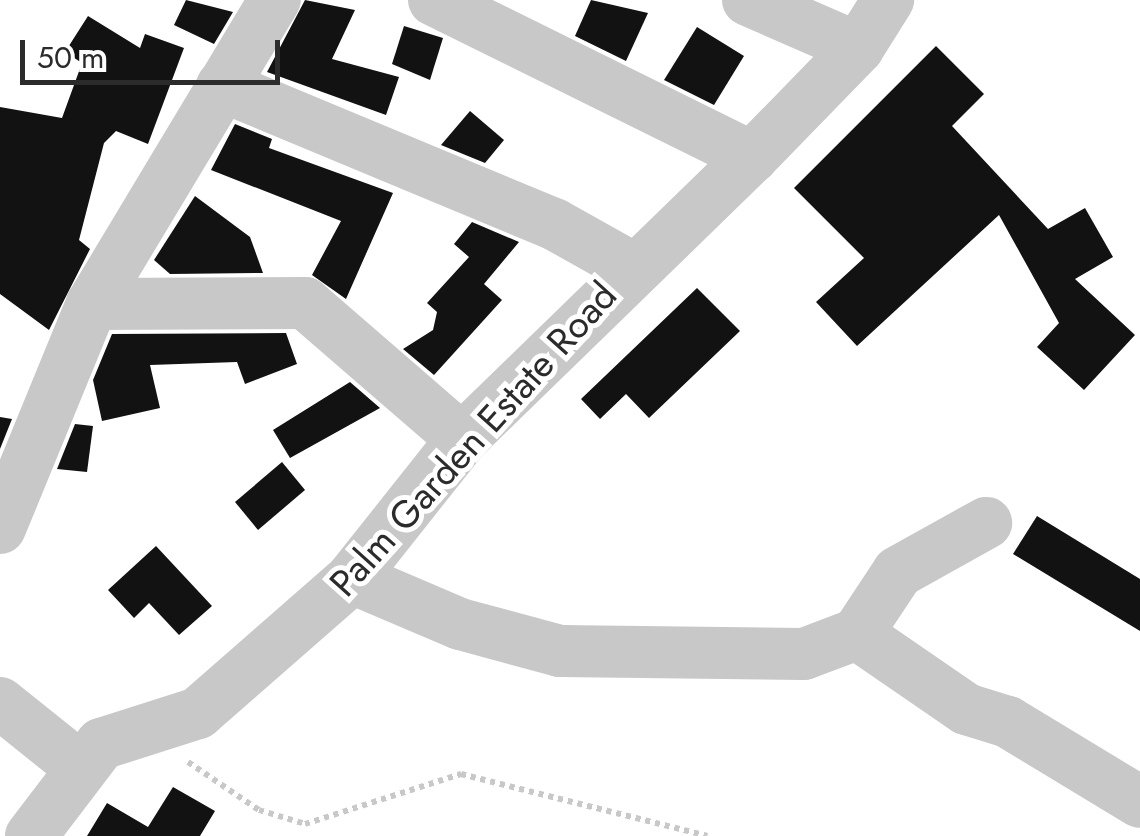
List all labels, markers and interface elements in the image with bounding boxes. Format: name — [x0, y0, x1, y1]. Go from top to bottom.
scale bar — [25, 20, 285, 82]
text: 50 m — [37, 36, 104, 79]
street label: Palm Garden Estate Road — [320, 273, 626, 605]

